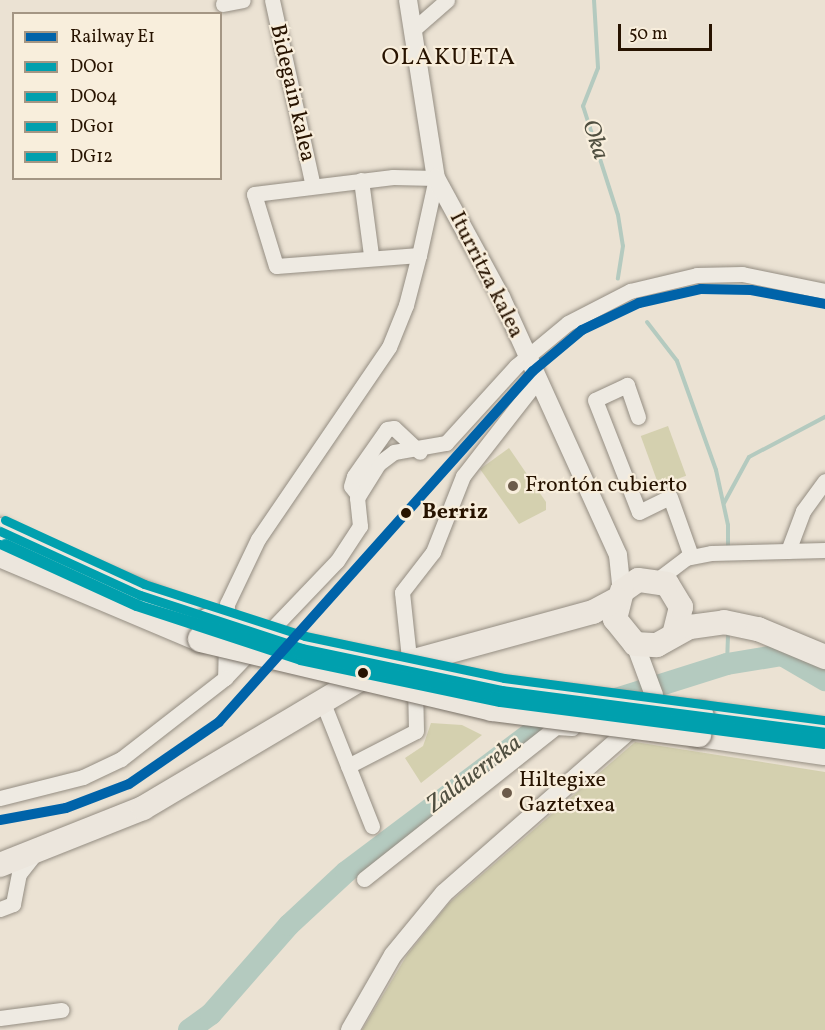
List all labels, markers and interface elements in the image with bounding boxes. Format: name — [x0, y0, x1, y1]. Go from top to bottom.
legend — [12, 12, 222, 180]
scale bar — [621, 12, 716, 50]
street label: Bidegain kalea — [263, 22, 321, 164]
text: 50 m — [629, 22, 668, 47]
text: Railway E1 — [70, 25, 155, 50]
district label: OLAKUETA — [382, 45, 516, 73]
text: DO01 — [70, 55, 114, 80]
text: DO04 — [70, 85, 117, 110]
text: DG01 — [70, 115, 114, 140]
water label: Oka — [574, 116, 614, 164]
text: DG12 — [70, 145, 113, 170]
street label: Iturritza kalea — [443, 208, 529, 342]
place label: Frontón cubierto — [525, 473, 687, 499]
marker: Frontón cubierto — [506, 479, 520, 493]
place label: Berriz — [422, 500, 488, 526]
marker: Berriz — [395, 502, 417, 524]
unlabelled marker — [357, 667, 369, 679]
water label: Zalduerreka — [422, 730, 528, 820]
place label: Hiltegixe Gaztetxea — [519, 767, 615, 818]
marker: Hiltegixe Gaztetxea — [500, 786, 514, 800]

